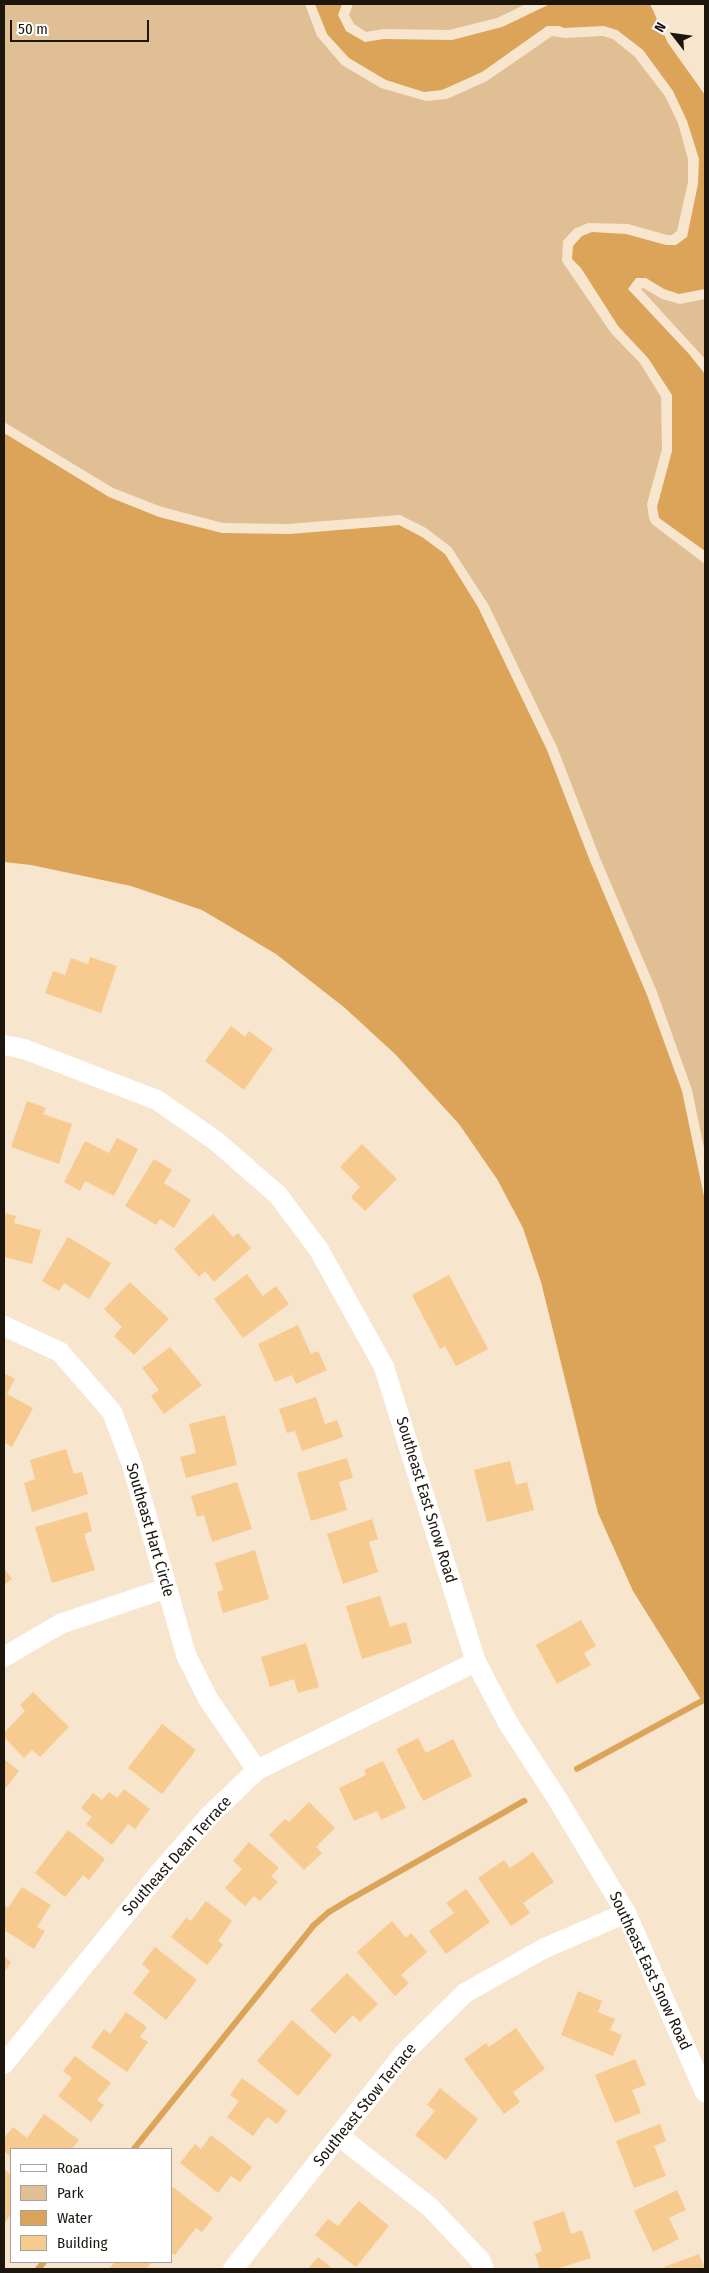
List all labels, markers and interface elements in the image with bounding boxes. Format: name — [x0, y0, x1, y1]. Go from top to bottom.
scale bar — [12, 10, 151, 42]
north arrow — [649, 10, 699, 60]
text: N — [651, 19, 670, 35]
text: 50 m — [18, 20, 48, 38]
street label: Southeast East Snow Road — [392, 1415, 460, 1585]
street label: Southeast Hart Circle — [122, 1461, 178, 1599]
street label: Southeast Dean Terrace — [118, 1792, 236, 1920]
street label: Southeast East Snow Road — [605, 1889, 695, 2053]
street label: Southeast Stow Terrace — [309, 2040, 421, 2170]
legend — [10, 2148, 172, 2263]
text: Road — [57, 2159, 88, 2177]
text: Park — [57, 2184, 84, 2202]
text: Water — [57, 2209, 92, 2227]
text: Building — [57, 2234, 108, 2252]

